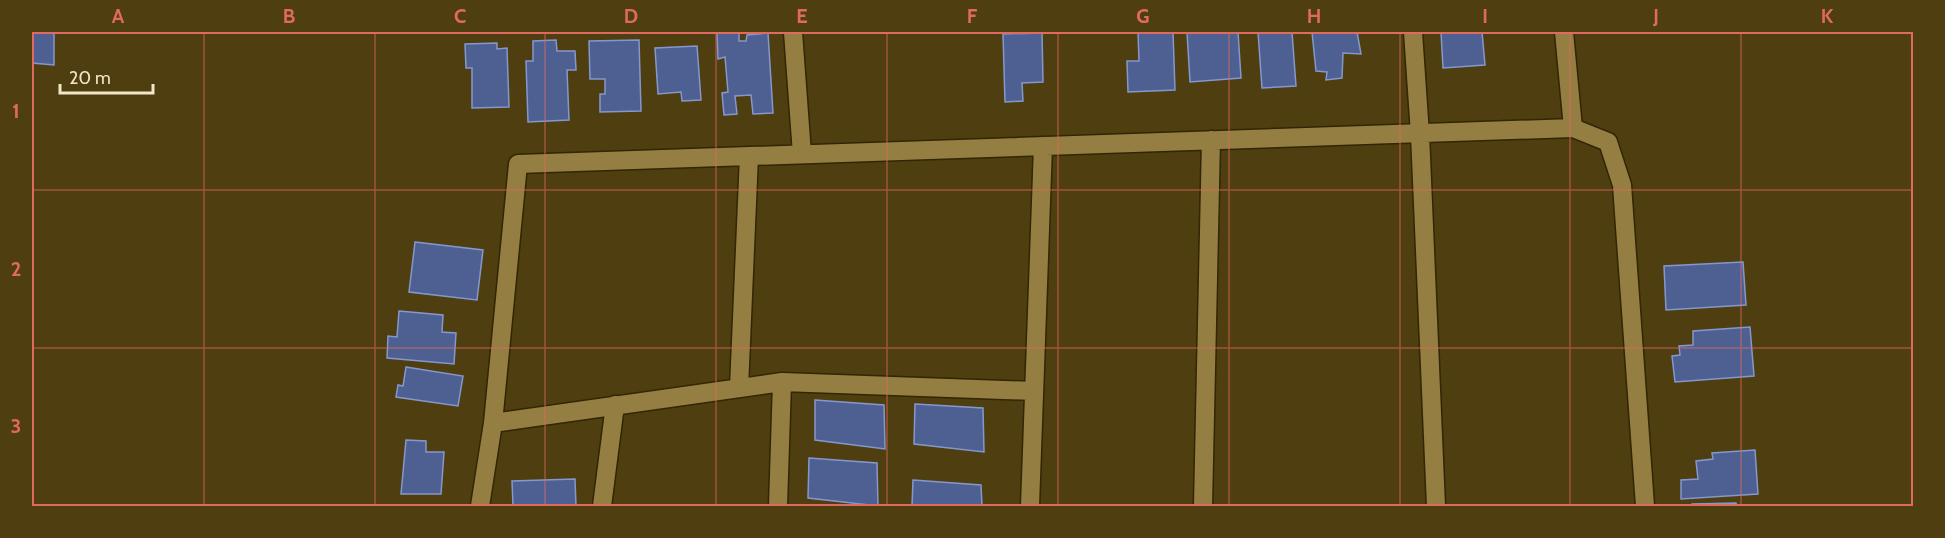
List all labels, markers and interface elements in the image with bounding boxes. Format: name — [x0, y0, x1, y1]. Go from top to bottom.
text: A — [112, 4, 125, 28]
text: B — [283, 4, 295, 28]
text: C — [454, 4, 466, 28]
text: D — [624, 4, 638, 28]
text: E — [796, 4, 808, 28]
text: F — [967, 4, 978, 28]
text: G — [1136, 4, 1150, 28]
text: H — [1307, 4, 1321, 28]
text: I — [1482, 4, 1488, 28]
text: J — [1652, 4, 1659, 28]
text: K — [1821, 4, 1834, 28]
scale bar — [60, 57, 153, 95]
text: 20 m — [69, 67, 111, 89]
text: 1 — [12, 99, 20, 123]
text: 2 — [11, 257, 21, 281]
text: 3 — [11, 414, 21, 438]

